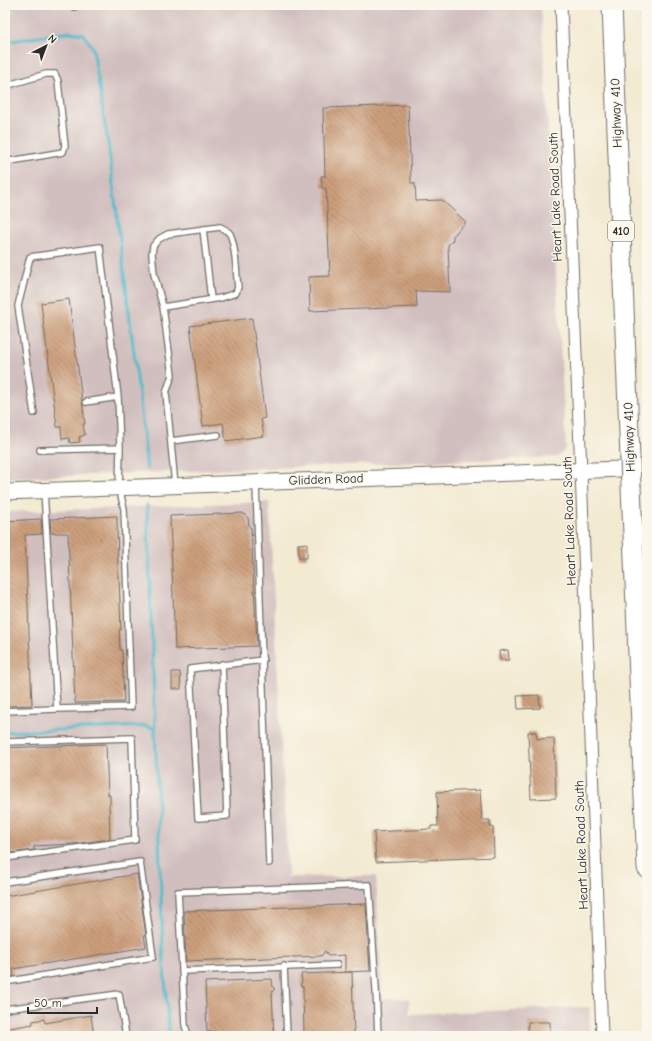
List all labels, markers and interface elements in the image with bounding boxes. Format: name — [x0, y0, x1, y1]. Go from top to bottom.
north arrow — [26, 26, 66, 66]
text: N — [45, 32, 59, 46]
street label: Highway 410 — [607, 78, 625, 148]
street label: Heart Lake Road South — [545, 132, 565, 262]
road number: 410 — [608, 221, 634, 241]
street label: Highway 410 — [620, 402, 638, 472]
street label: Heart Lake Road South — [559, 456, 579, 586]
street label: Glidden Road — [288, 470, 364, 488]
street label: Heart Lake Road South — [571, 780, 591, 910]
scale bar — [28, 989, 97, 1015]
text: 50 m — [34, 996, 62, 1010]

